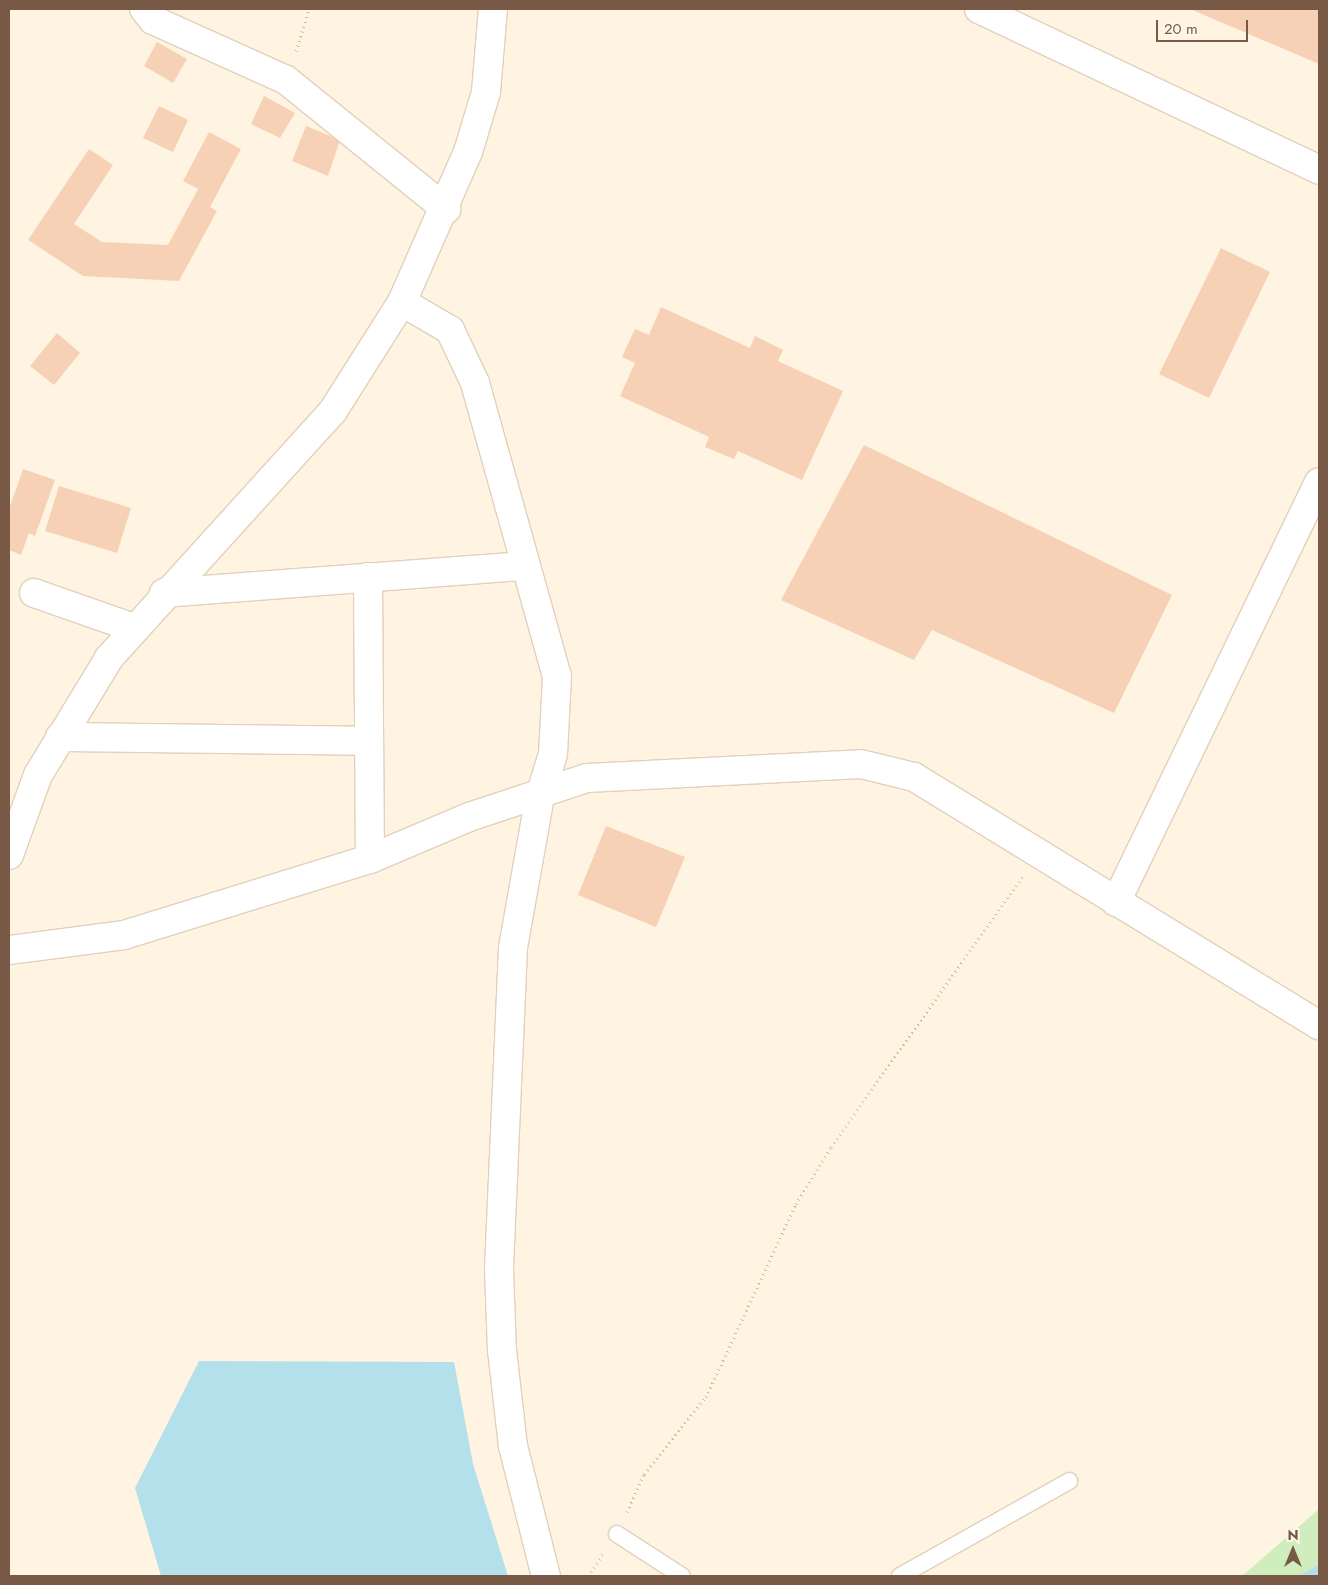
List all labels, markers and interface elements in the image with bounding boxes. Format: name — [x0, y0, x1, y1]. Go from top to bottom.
scale bar — [1158, 10, 1250, 42]
text: 20 m — [1164, 18, 1198, 40]
north arrow — [1268, 1525, 1318, 1575]
text: N — [1287, 1525, 1299, 1545]

